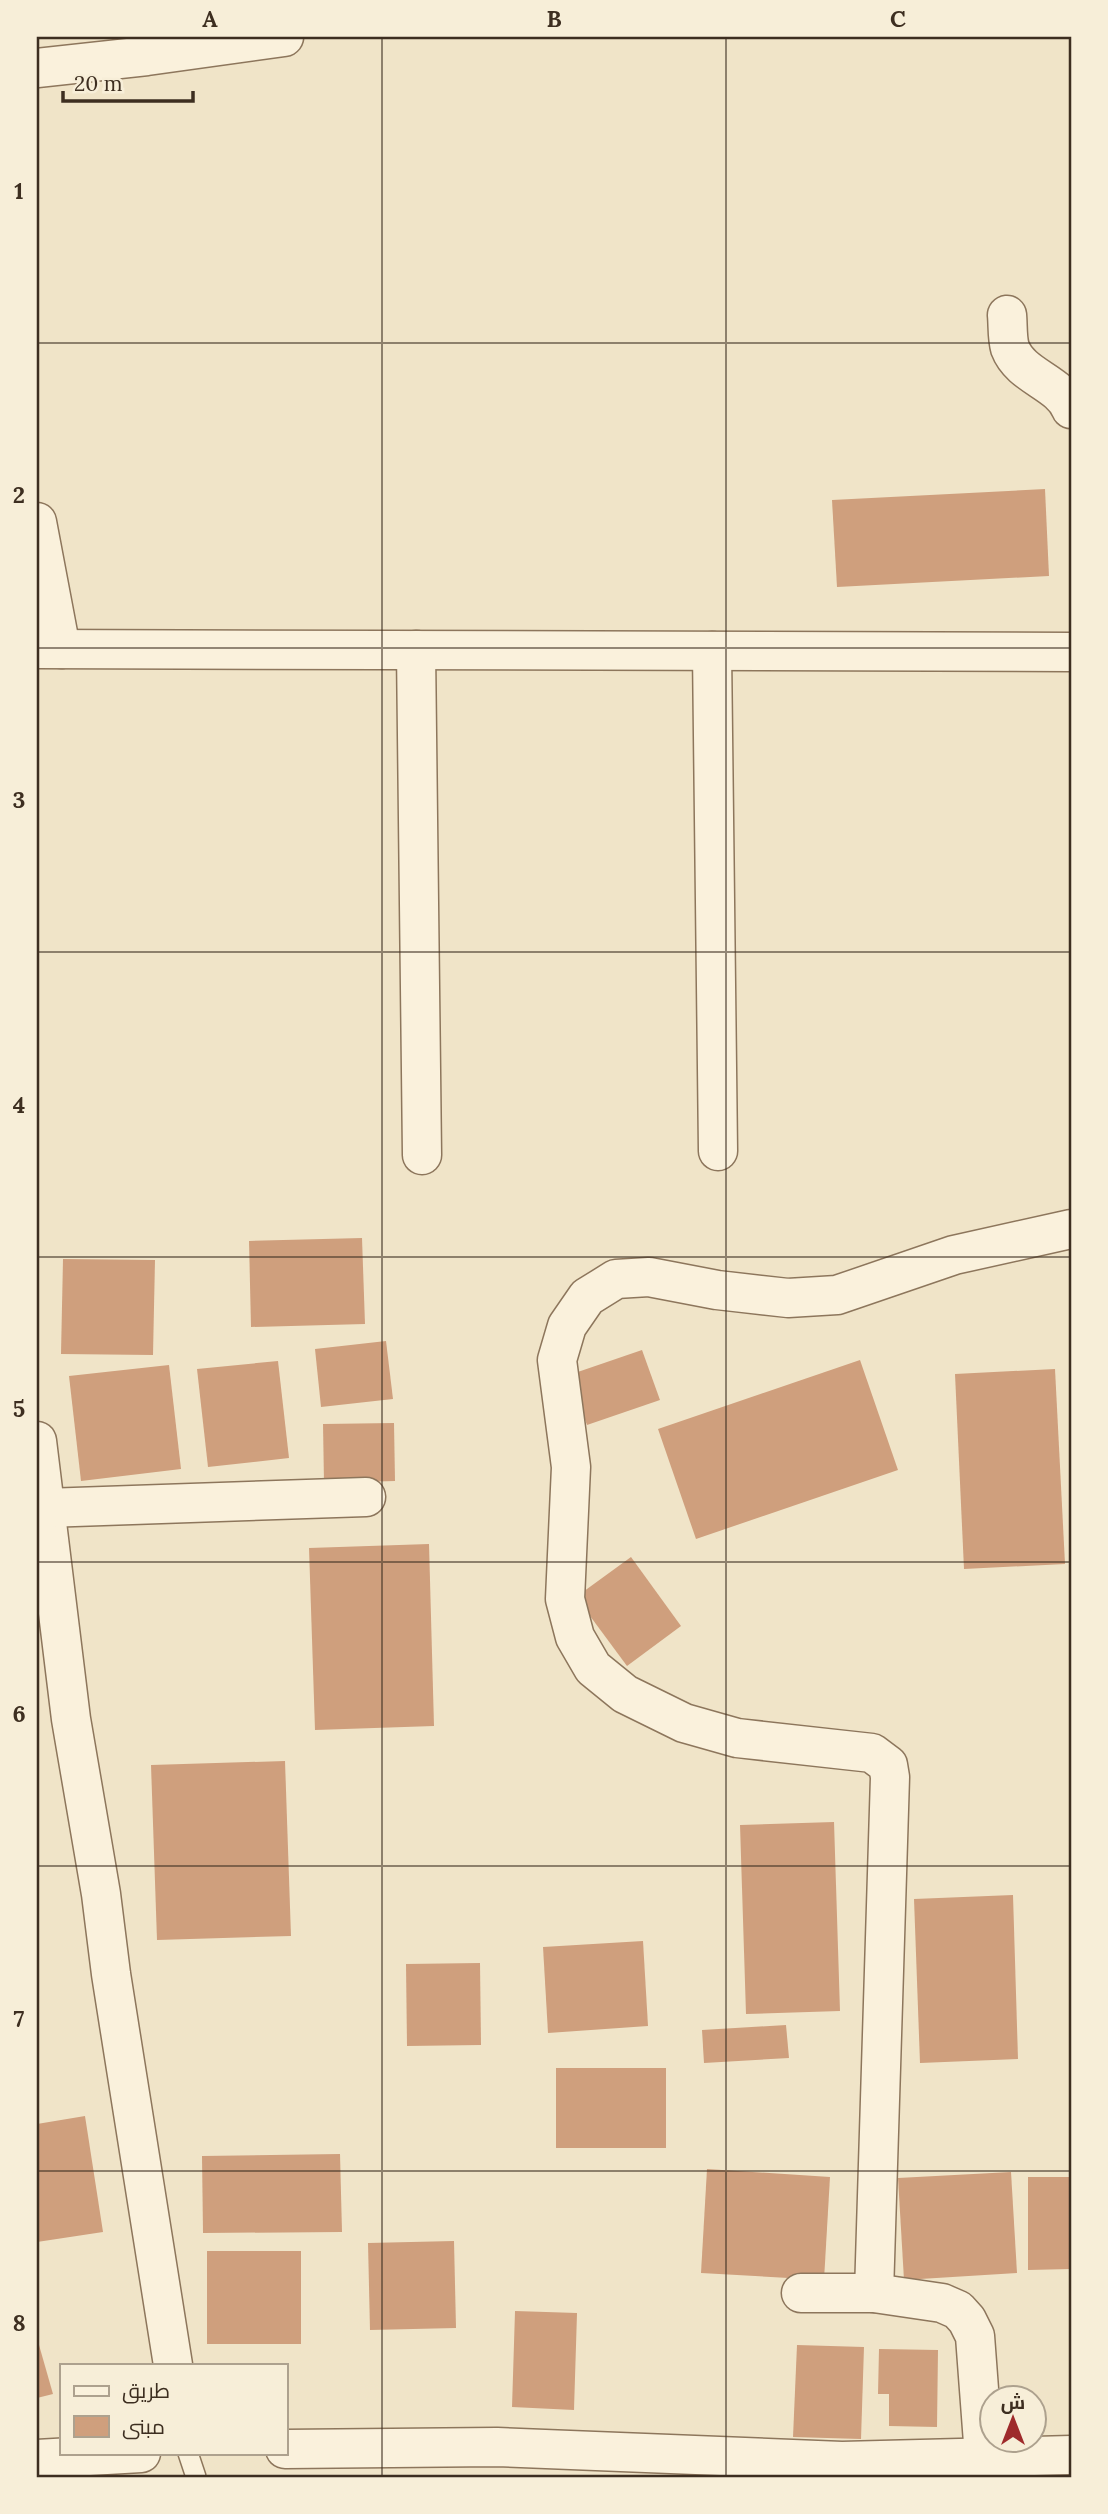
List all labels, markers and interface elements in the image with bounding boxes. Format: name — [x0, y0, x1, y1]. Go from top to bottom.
text: A — [202, 4, 218, 33]
text: B — [546, 4, 562, 33]
text: C — [890, 4, 906, 33]
scale bar — [63, 60, 192, 104]
text: 20 m — [74, 70, 123, 97]
text: 1 — [14, 176, 24, 205]
text: 2 — [13, 480, 25, 509]
text: 3 — [13, 785, 25, 814]
text: 4 — [13, 1090, 25, 1119]
text: 5 — [13, 1394, 25, 1423]
text: 6 — [12, 1699, 26, 1728]
text: 7 — [14, 2004, 25, 2033]
text: 8 — [12, 2308, 26, 2337]
legend — [60, 2364, 287, 2454]
text: طريق — [122, 2377, 170, 2404]
north arrow — [978, 2384, 1048, 2454]
text: ش — [1001, 2390, 1025, 2414]
text: مبنى — [122, 2413, 165, 2440]

